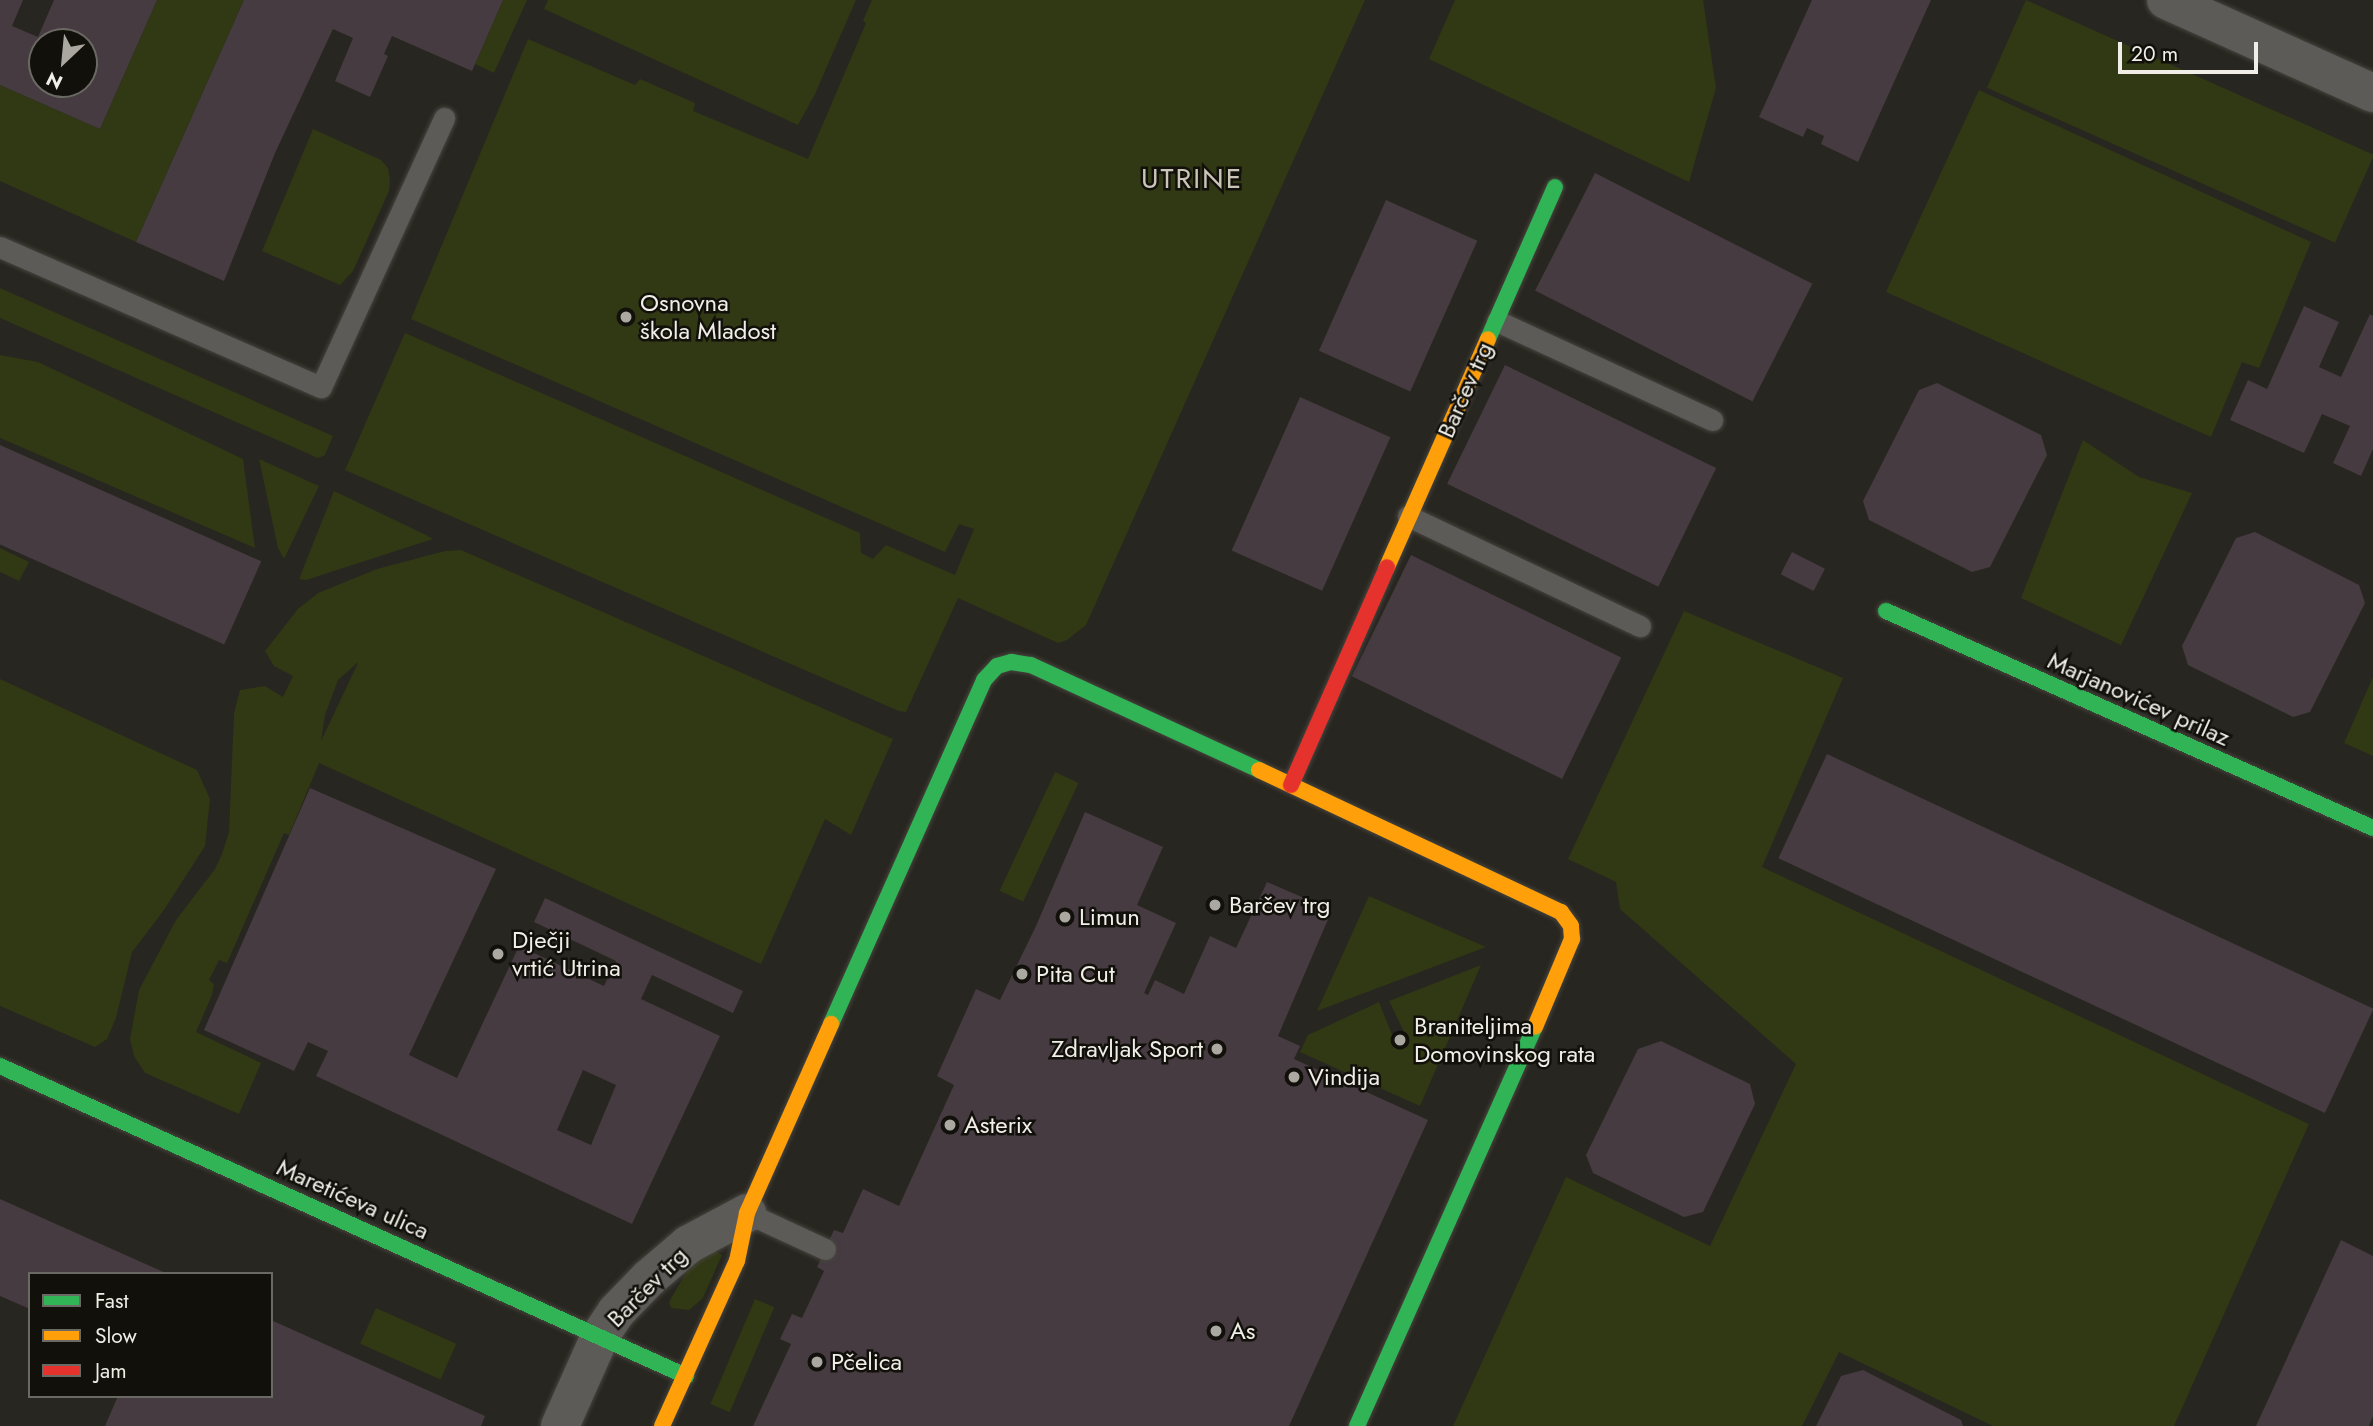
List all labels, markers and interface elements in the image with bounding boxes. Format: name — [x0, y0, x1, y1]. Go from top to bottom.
north arrow — [28, 28, 98, 98]
scale bar — [2121, 28, 2261, 72]
text: 20 m — [2131, 39, 2178, 69]
text: N — [42, 65, 67, 96]
district label: UTRINE — [1142, 162, 1242, 196]
place label: Osnovna škola Mladost — [640, 289, 776, 345]
marker: Osnovna škola Mladost — [618, 309, 634, 325]
street label: Barčev trg — [1431, 338, 1499, 442]
street label: Marjanovićev prilaz — [2043, 646, 2235, 752]
place label: Barčev trg — [1229, 891, 1330, 919]
marker: Barčev trg — [1207, 897, 1223, 913]
place label: Limun — [1079, 903, 1140, 931]
marker: Limun — [1057, 909, 1073, 925]
place label: Dječji vrtić Utrina — [512, 926, 621, 982]
marker: Dječji vrtić Utrina — [490, 946, 506, 962]
place label: Pita Cut — [1036, 960, 1115, 988]
marker: Pita Cut — [1014, 966, 1030, 982]
place label: Braniteljima Domovinskog rata — [1414, 1012, 1595, 1068]
marker: Braniteljima Domovinskog rata — [1392, 1032, 1408, 1048]
place label: Zdravljak Sport — [1051, 1035, 1203, 1063]
marker: Zdravljak Sport — [1209, 1041, 1225, 1057]
place label: Vindija — [1308, 1063, 1380, 1091]
marker: Vindija — [1286, 1069, 1302, 1085]
place label: Asterix — [964, 1111, 1032, 1139]
marker: Asterix — [942, 1117, 958, 1133]
street label: Maretićeva ulica — [273, 1153, 433, 1245]
street label: Barčev trg — [601, 1241, 693, 1333]
legend — [28, 1272, 273, 1398]
text: Fast — [95, 1286, 128, 1316]
place label: As — [1230, 1317, 1256, 1345]
text: Slow — [95, 1321, 137, 1351]
marker: As — [1208, 1323, 1224, 1339]
place label: Pčelica — [831, 1348, 902, 1376]
marker: Pčelica — [809, 1354, 825, 1370]
text: Jam — [95, 1356, 127, 1386]

